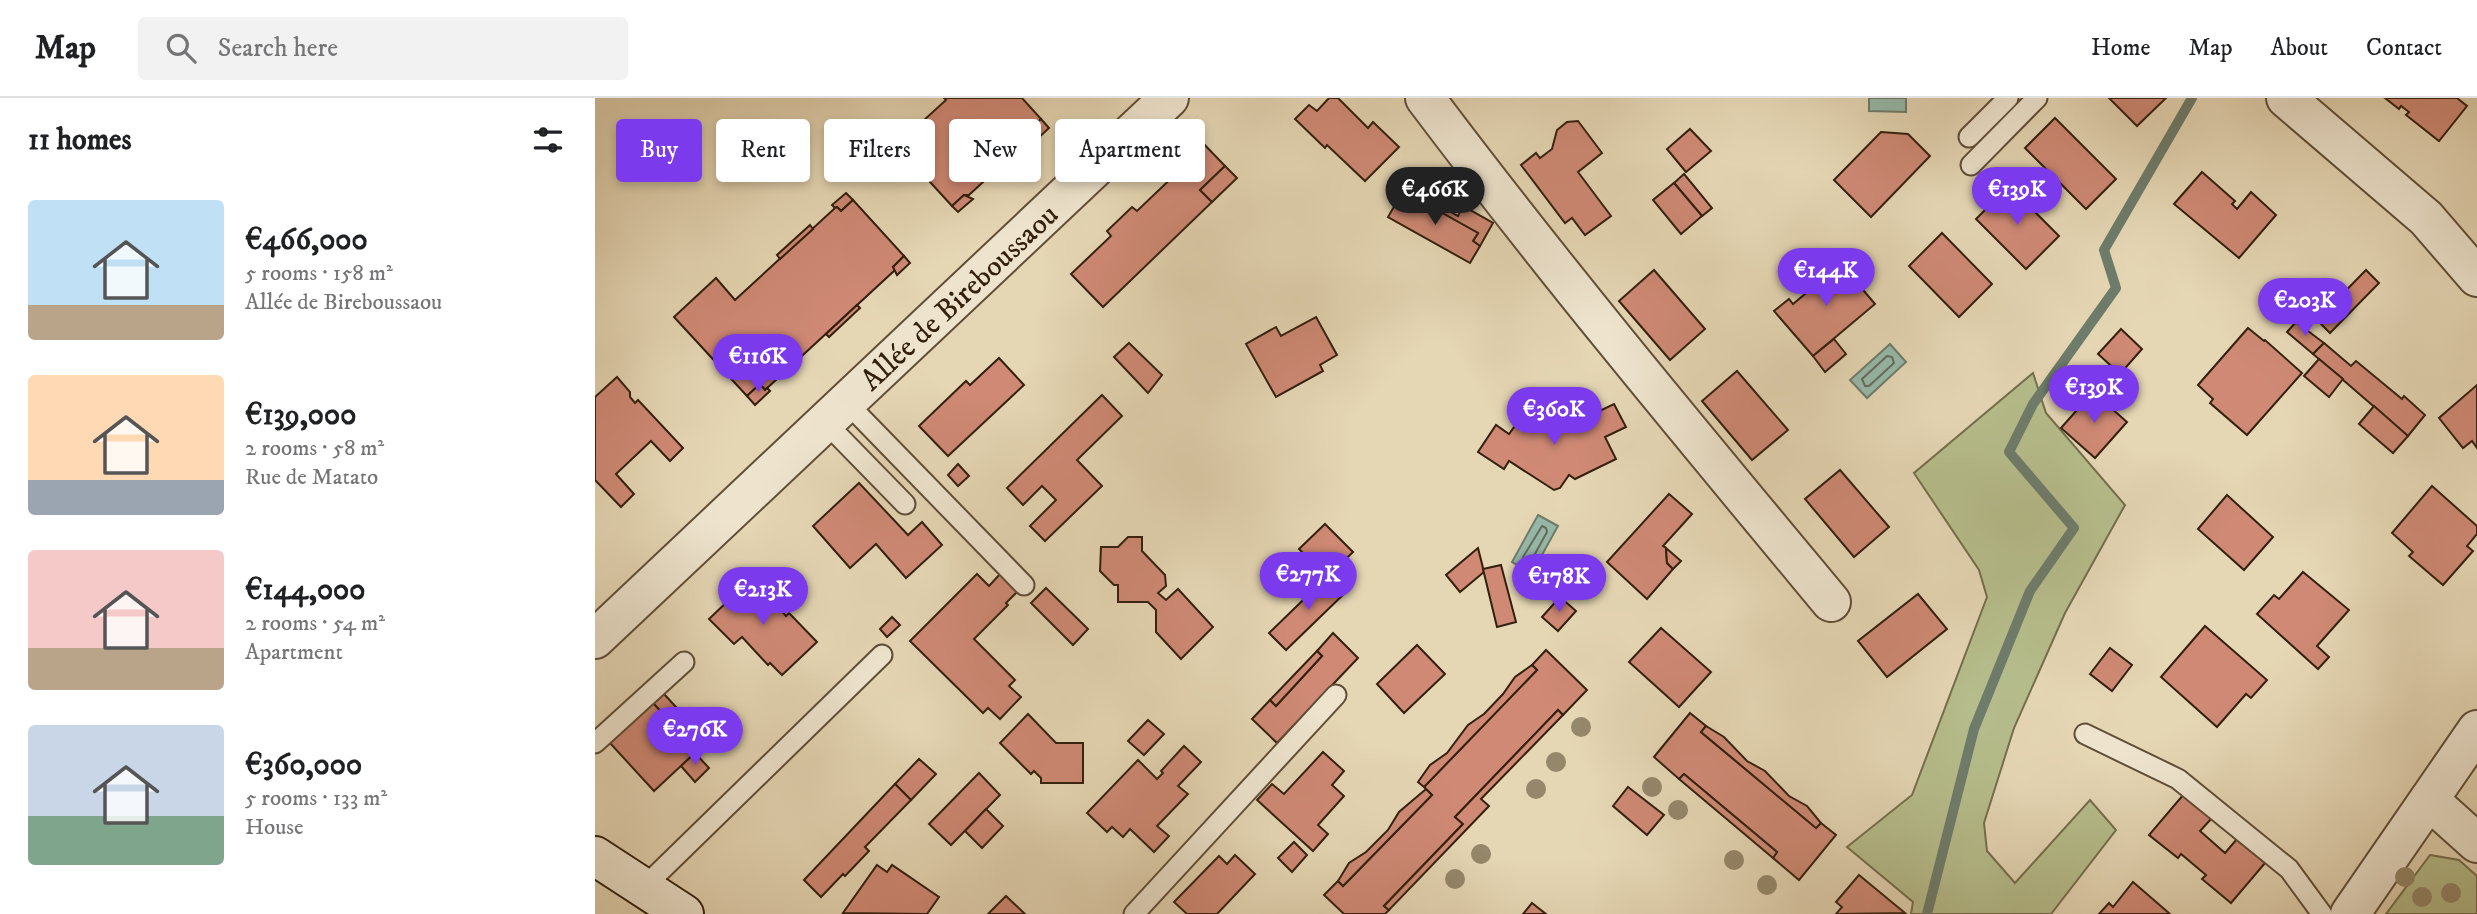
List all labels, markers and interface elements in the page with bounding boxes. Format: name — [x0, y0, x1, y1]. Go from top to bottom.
search box — [138, 17, 628, 80]
text: Map — [35, 28, 96, 69]
icon: search — [162, 29, 200, 67]
text: Search here — [218, 32, 338, 65]
text: Home — [2091, 33, 2150, 63]
text: Map — [2188, 33, 2233, 63]
text: About — [2271, 33, 2328, 63]
text: Contact — [2366, 33, 2442, 63]
chip: Buy — [616, 119, 702, 182]
chip: Rent — [716, 119, 810, 182]
chip: Filters — [824, 119, 935, 182]
chip: New — [949, 119, 1041, 182]
chip: Apartment — [1055, 119, 1205, 182]
icon: filters — [529, 121, 567, 159]
text: 11 homes — [28, 122, 132, 159]
pin: €466K — [1386, 167, 1484, 227]
pin: €139K — [1968, 167, 2066, 227]
text: €466K — [1402, 175, 1468, 204]
text: €139K — [1988, 175, 2046, 204]
street label: Allée de Bireboussaou — [853, 197, 1067, 399]
text: €466,000 — [245, 222, 368, 259]
icon: home — [84, 228, 168, 312]
pin: €144K — [1777, 248, 1875, 308]
text: €144K — [1794, 256, 1858, 285]
text: 5 rooms · 158 m² — [245, 259, 393, 288]
pin: €203K — [2256, 278, 2354, 338]
text: €203K — [2274, 286, 2336, 315]
text: Allée de Bireboussaou — [245, 288, 442, 317]
pin: €116K — [709, 334, 807, 394]
text: €116K — [729, 342, 787, 371]
pin: €139K — [2045, 366, 2143, 425]
text: €139K — [2065, 373, 2123, 402]
pin: €360K — [1505, 388, 1603, 447]
text: €360K — [1523, 395, 1585, 424]
text: €139,000 — [245, 397, 356, 434]
icon: home — [84, 403, 168, 487]
text: 2 rooms · 58 m² — [245, 434, 384, 463]
text: Rue de Matato — [245, 463, 378, 492]
pin: €277K — [1259, 552, 1357, 612]
pin: €178K — [1510, 554, 1608, 614]
text: €277K — [1276, 560, 1340, 589]
text: €178K — [1528, 562, 1590, 591]
pin: €213K — [714, 568, 812, 627]
text: €144,000 — [245, 572, 365, 609]
text: €213K — [734, 575, 792, 604]
icon: home — [84, 578, 168, 662]
text: 2 rooms · 54 m² — [245, 609, 385, 638]
text: Apartment — [245, 638, 343, 667]
pin: €276K — [646, 708, 744, 767]
text: €276K — [663, 715, 727, 744]
text: €360,000 — [245, 747, 362, 784]
icon: home — [84, 753, 168, 837]
text: 5 rooms · 133 m² — [245, 784, 387, 813]
text: House — [245, 813, 303, 842]

